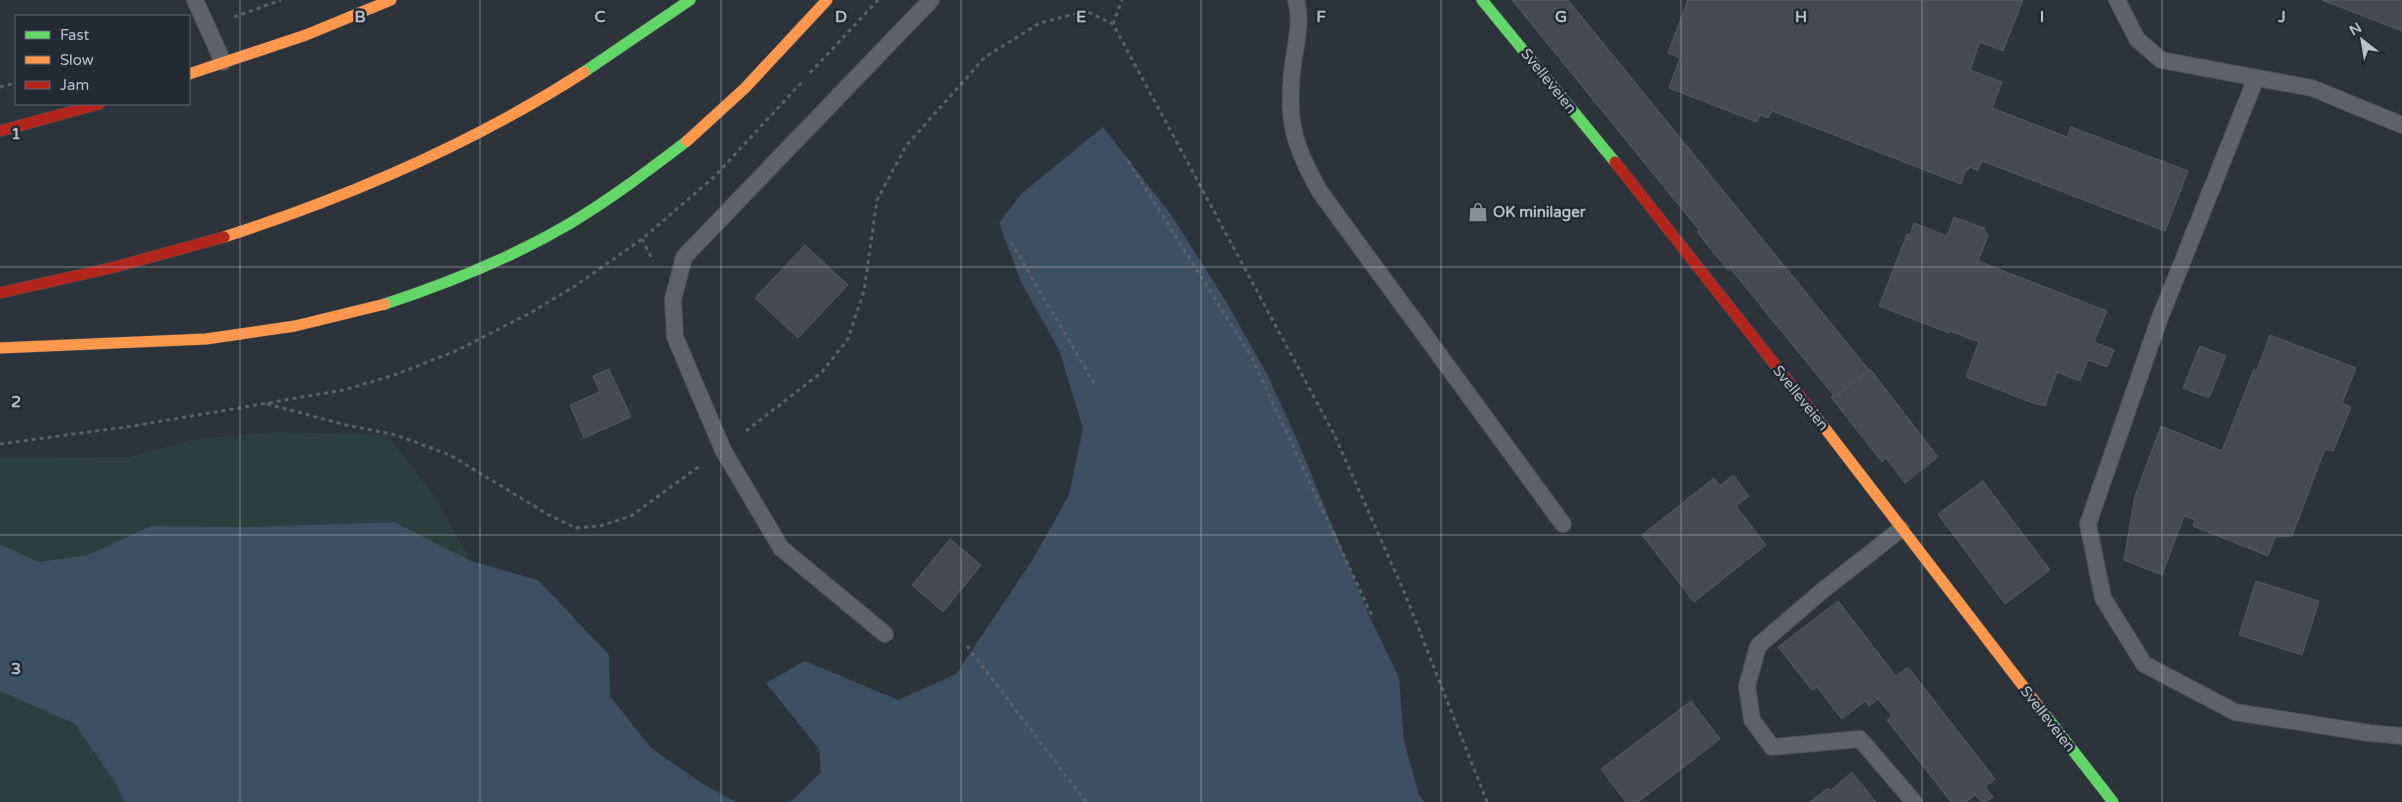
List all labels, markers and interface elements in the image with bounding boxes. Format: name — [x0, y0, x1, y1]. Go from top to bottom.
text: B — [354, 7, 366, 27]
text: C — [594, 7, 606, 27]
text: D — [835, 7, 847, 27]
text: E — [1076, 7, 1086, 27]
text: F — [1316, 7, 1326, 27]
text: G — [1555, 7, 1567, 27]
text: H — [1795, 7, 1807, 27]
text: I — [2040, 7, 2044, 27]
text: J — [2277, 7, 2286, 27]
legend — [15, 15, 190, 105]
north arrow — [2337, 15, 2387, 65]
text: N — [2346, 19, 2365, 39]
text: Fast — [60, 26, 90, 44]
street label: Svelleveien — [1517, 45, 1581, 117]
text: Slow — [60, 51, 94, 69]
text: Jam — [60, 76, 89, 94]
text: 1 — [11, 124, 21, 144]
shop icon: OK minilager — [1467, 201, 1489, 223]
place label: OK minilager — [1493, 203, 1586, 222]
street label: Svelleveien — [1769, 362, 1833, 434]
text: 2 — [11, 392, 21, 412]
text: 3 — [11, 659, 21, 679]
street label: Svelleveien — [2017, 682, 2079, 756]

